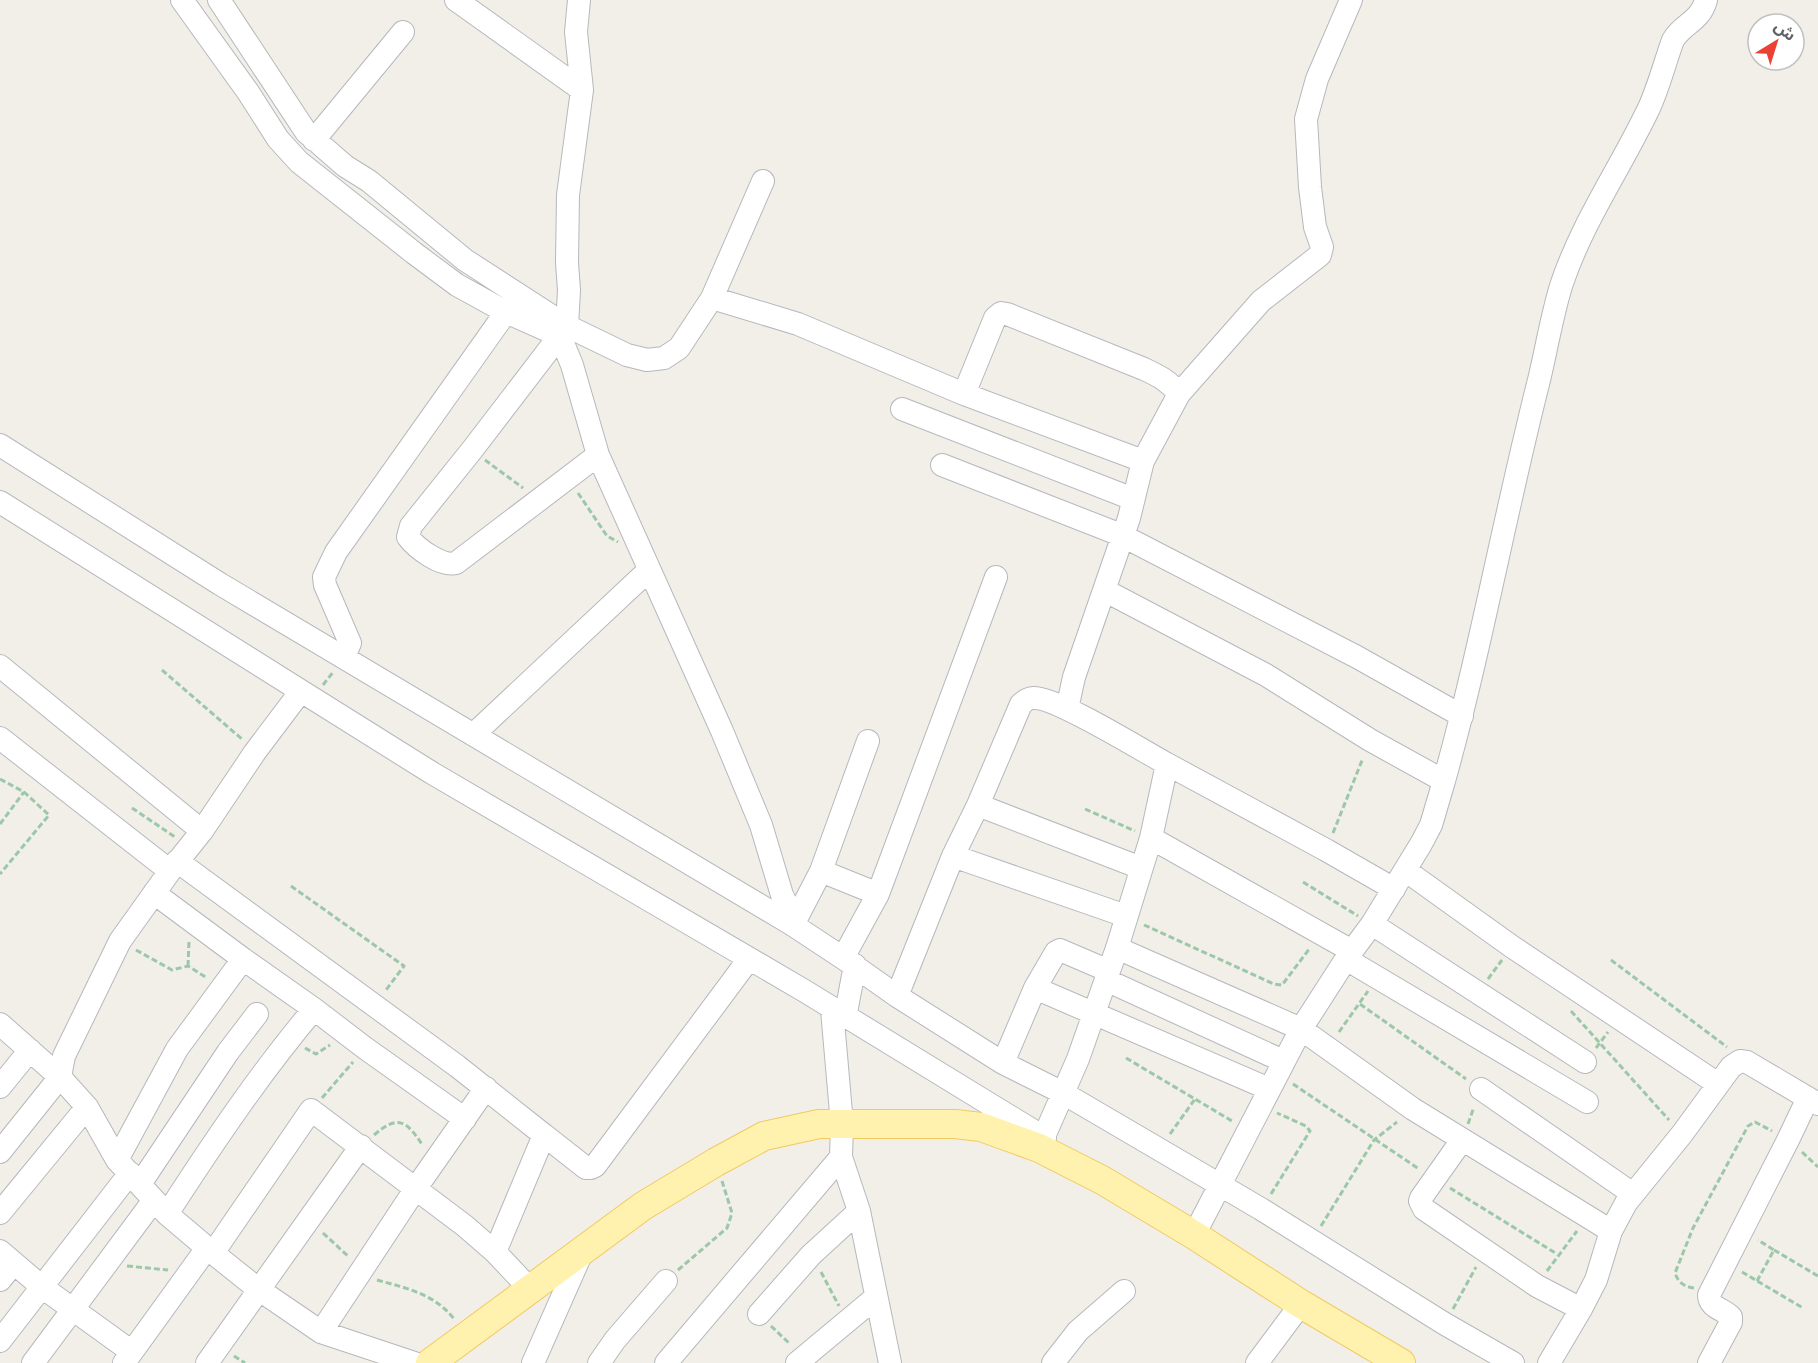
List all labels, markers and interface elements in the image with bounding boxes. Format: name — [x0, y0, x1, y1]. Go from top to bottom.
north arrow — [1746, 12, 1806, 72]
text: ش — [1770, 16, 1800, 45]

